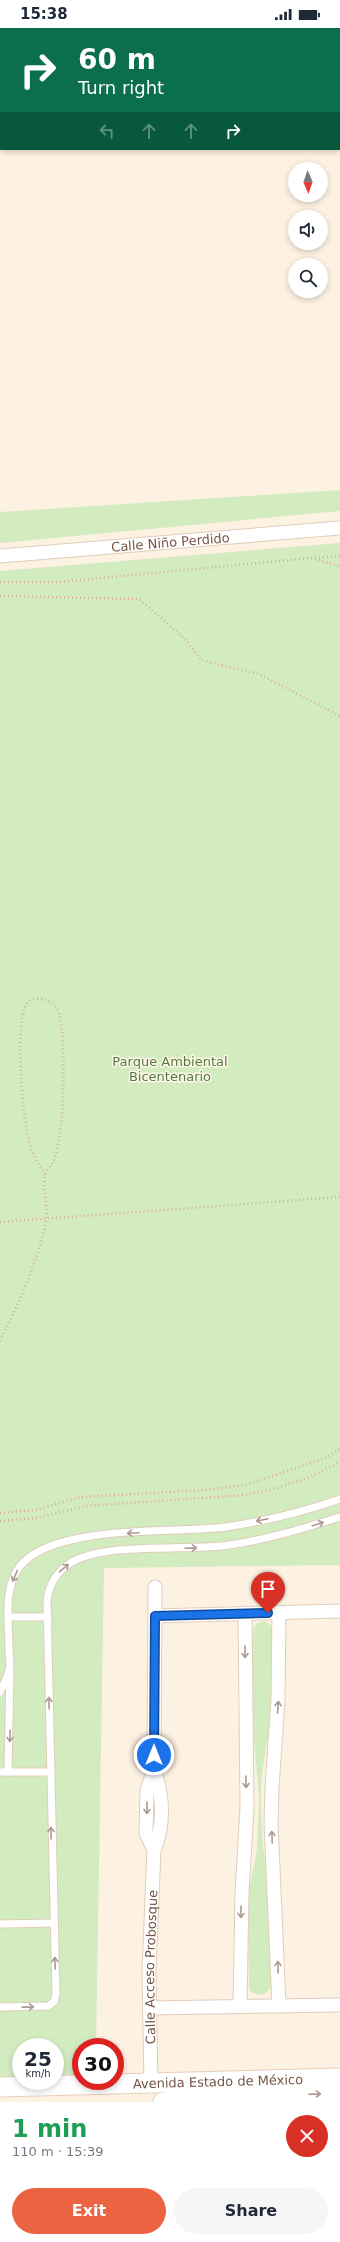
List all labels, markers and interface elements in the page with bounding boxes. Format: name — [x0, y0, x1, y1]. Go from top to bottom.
text: 15:38 — [20, 5, 68, 23]
text: 60 m — [78, 43, 156, 76]
icon: right — [12, 44, 64, 96]
text: Turn right — [78, 77, 164, 98]
icon: left — [96, 120, 118, 142]
icon: ahead — [138, 120, 160, 142]
icon: ahead — [180, 120, 202, 142]
icon: right — [222, 120, 244, 142]
north arrow — [288, 162, 328, 202]
map controls — [288, 162, 328, 298]
button: sound — [288, 210, 328, 250]
button: search — [288, 258, 328, 298]
street label: Calle Niño Perdido — [111, 530, 230, 555]
park label: Parque Ambiental Bicentenario — [112, 1054, 228, 1084]
one-way arrow — [256, 1517, 269, 1525]
one-way arrow — [311, 1520, 324, 1527]
one-way arrow — [127, 1530, 140, 1537]
one-way arrow — [184, 1545, 197, 1552]
one-way arrow — [59, 1563, 70, 1572]
one-way arrow — [10, 1570, 18, 1582]
pin — [251, 1572, 285, 1613]
icon: arrive — [257, 1578, 279, 1600]
one-way arrow — [241, 1645, 249, 1658]
one-way arrow — [45, 1697, 53, 1710]
one-way arrow — [274, 1701, 281, 1714]
one-way arrow — [6, 1729, 13, 1742]
position arrow — [133, 1734, 175, 1776]
one-way arrow — [242, 1775, 250, 1788]
one-way arrow — [143, 1801, 151, 1814]
one-way arrow — [48, 1827, 55, 1840]
one-way arrow — [268, 1831, 276, 1844]
street label: Calle Acceso Probosque — [142, 1890, 160, 2044]
one-way arrow — [238, 1905, 245, 1918]
one-way arrow — [51, 1957, 59, 1970]
one-way arrow — [274, 1961, 282, 1974]
one-way arrow — [21, 2003, 34, 2011]
speed limit sign: 30 — [72, 2038, 124, 2090]
text: 25 — [24, 2047, 52, 2071]
text: km/h — [25, 2068, 51, 2079]
street label: Avenida Estado de México — [133, 2072, 303, 2091]
one-way arrow — [308, 2091, 321, 2098]
text: 1 min — [12, 2115, 87, 2143]
button: close — [286, 2115, 328, 2157]
text: 110 m · 15:39 — [12, 2144, 103, 2159]
button: Exit — [12, 2188, 166, 2234]
button: Share — [174, 2188, 328, 2234]

